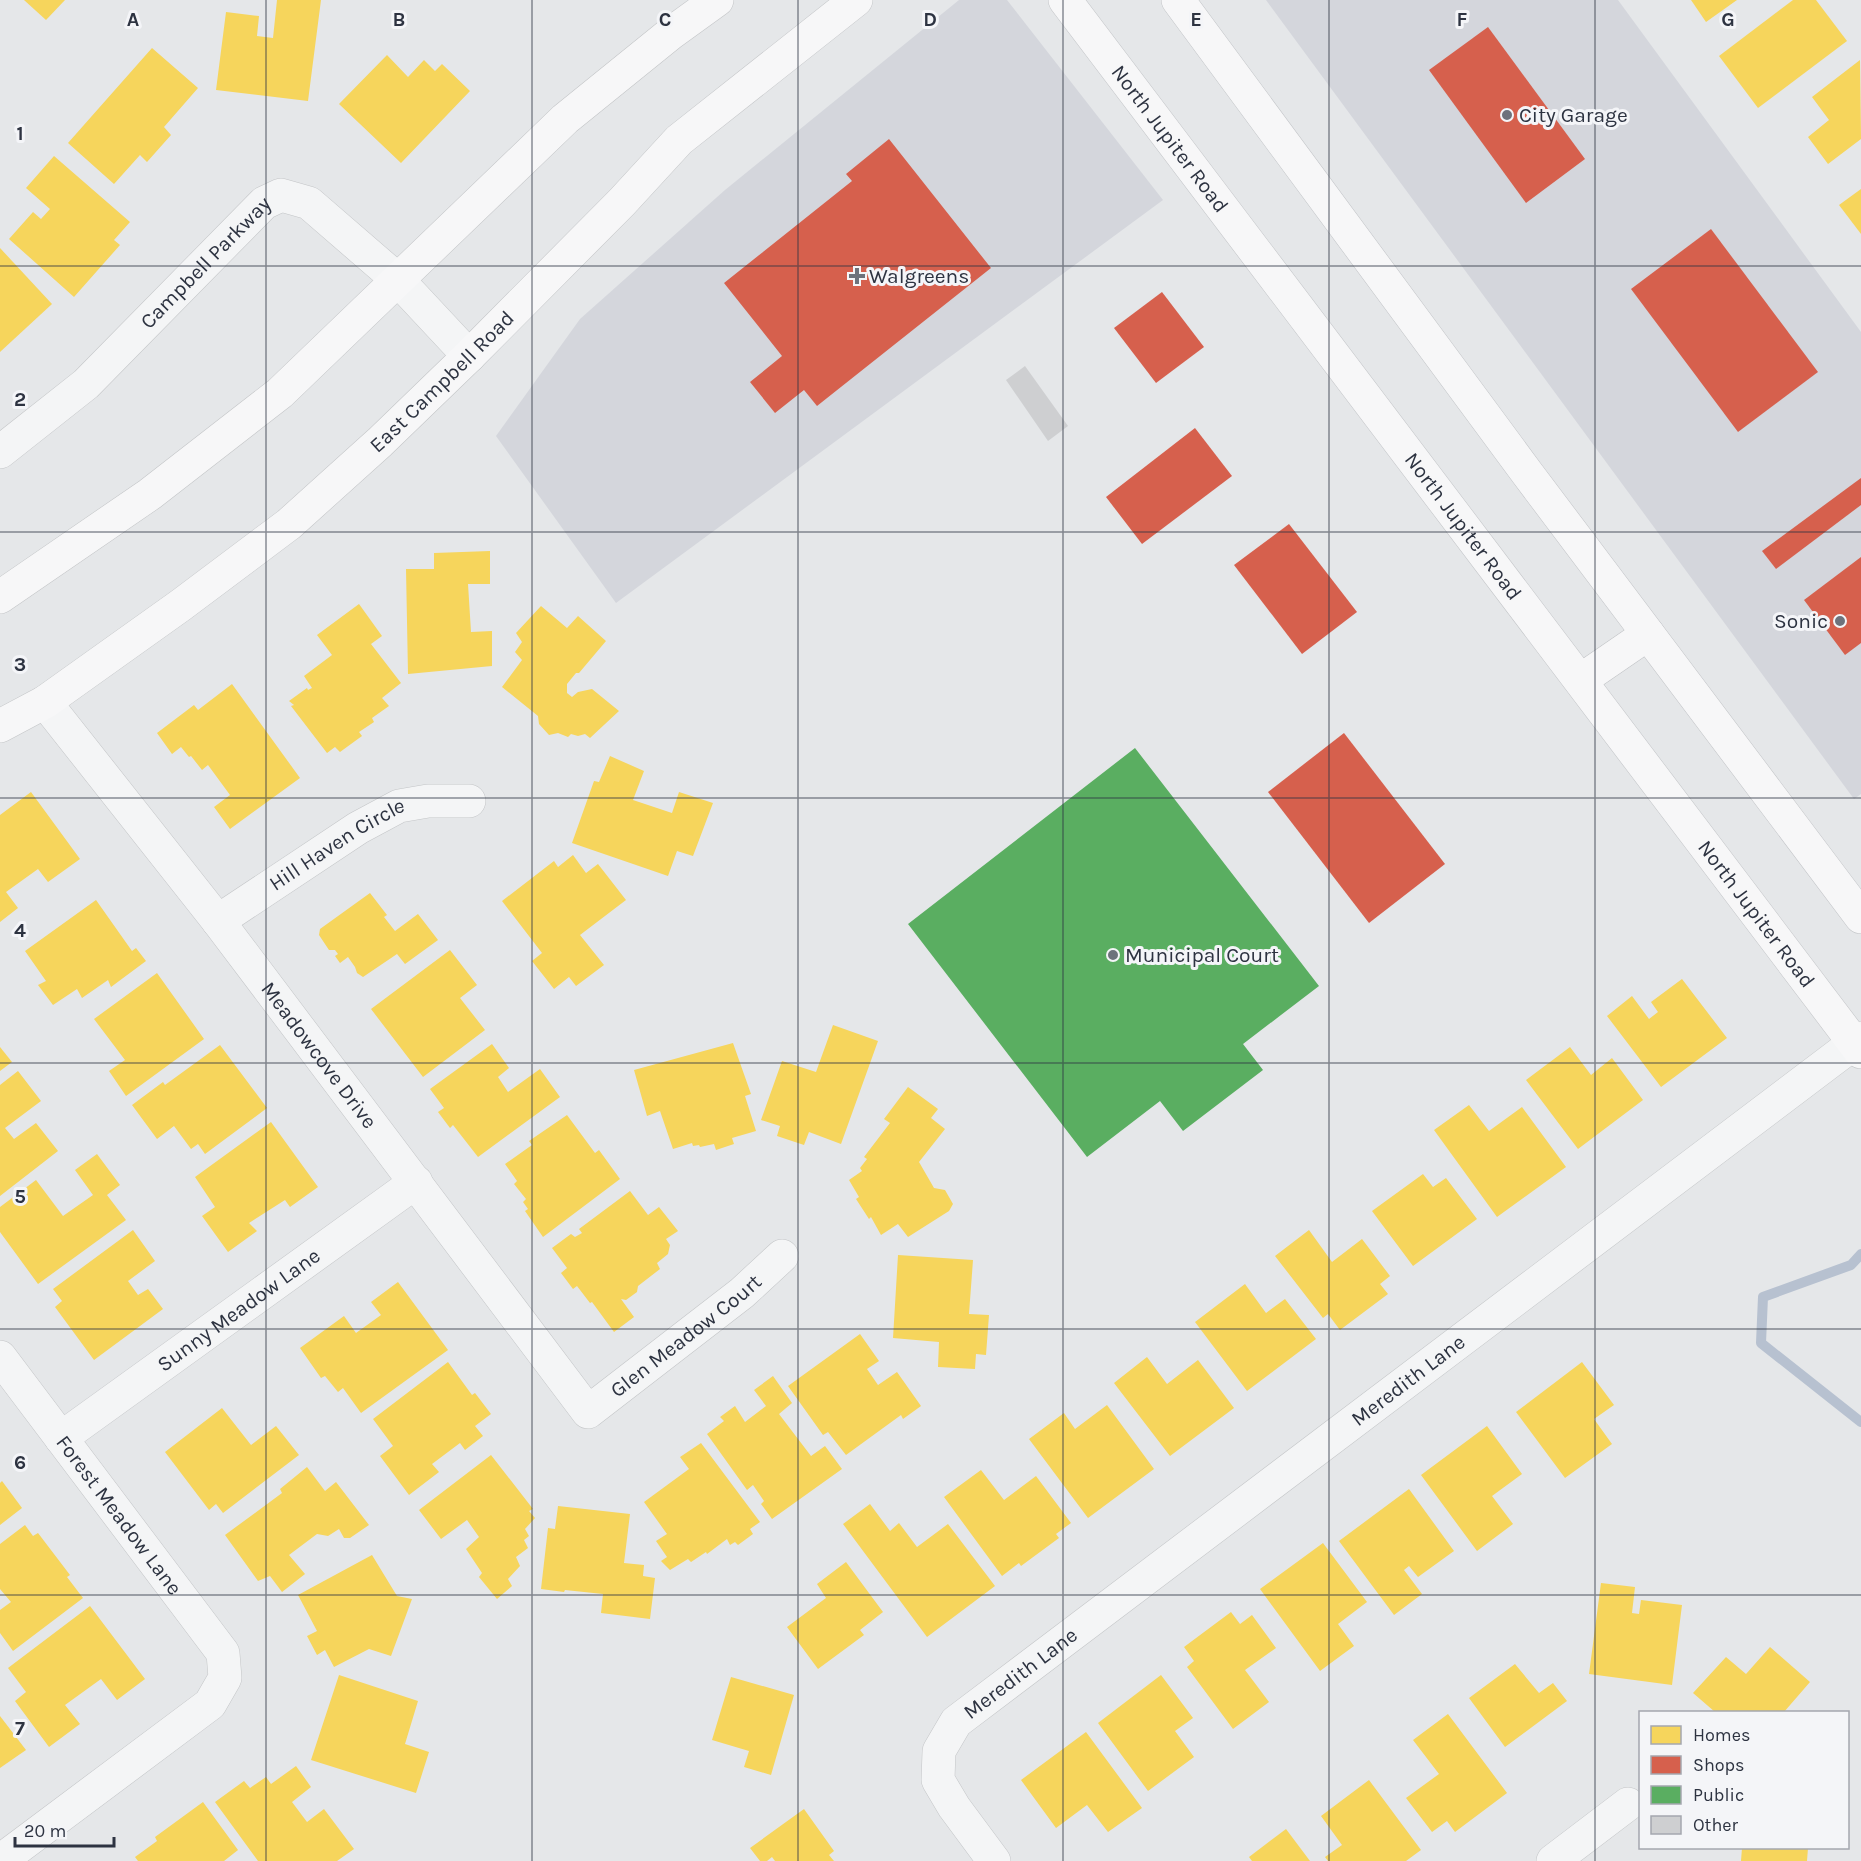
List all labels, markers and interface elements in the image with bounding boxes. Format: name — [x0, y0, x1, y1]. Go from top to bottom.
text: A — [127, 8, 140, 31]
text: B — [393, 8, 405, 31]
text: C — [659, 8, 671, 31]
text: D — [923, 8, 937, 31]
text: E — [1190, 8, 1202, 31]
text: F — [1457, 8, 1468, 31]
text: G — [1721, 8, 1735, 31]
street label: North Jupiter Road — [1107, 60, 1233, 217]
place label: City Garage — [1519, 103, 1628, 127]
marker: City Garage — [1500, 108, 1514, 122]
text: 1 — [16, 122, 24, 145]
street label: Campbell Parkway — [135, 191, 276, 334]
place label: Walgreens — [869, 264, 969, 288]
marker: Walgreens — [850, 269, 864, 283]
street label: East Campbell Road — [365, 306, 519, 457]
text: 2 — [14, 388, 26, 411]
street label: North Jupiter Road — [1400, 448, 1527, 605]
place label: Sonic — [1774, 609, 1828, 633]
marker: Sonic — [1833, 614, 1847, 628]
text: 3 — [14, 653, 26, 676]
street label: Hill Haven Circle — [265, 793, 406, 896]
street label: North Jupiter Road — [1693, 835, 1820, 992]
text: 4 — [14, 919, 26, 942]
place label: Municipal Court — [1125, 943, 1279, 967]
marker: Municipal Court — [1106, 948, 1120, 962]
street label: Meadowcove Drive — [256, 977, 382, 1133]
text: 5 — [14, 1185, 26, 1208]
street label: Sunny Meadow Lane — [153, 1243, 325, 1377]
street label: Glen Meadow Court — [606, 1269, 766, 1402]
street label: Meredith Lane — [1347, 1330, 1470, 1431]
street label: Forest Meadow Lane — [51, 1431, 187, 1600]
text: 6 — [14, 1451, 26, 1474]
street label: Meredith Lane — [959, 1623, 1082, 1724]
legend — [1639, 1711, 1849, 1849]
text: 7 — [15, 1717, 25, 1740]
text: Homes — [1693, 1724, 1750, 1746]
text: Shops — [1693, 1754, 1745, 1776]
text: Public — [1693, 1784, 1744, 1806]
scale bar — [15, 1810, 114, 1848]
text: Other — [1693, 1814, 1738, 1836]
text: 20 m — [24, 1820, 66, 1842]

